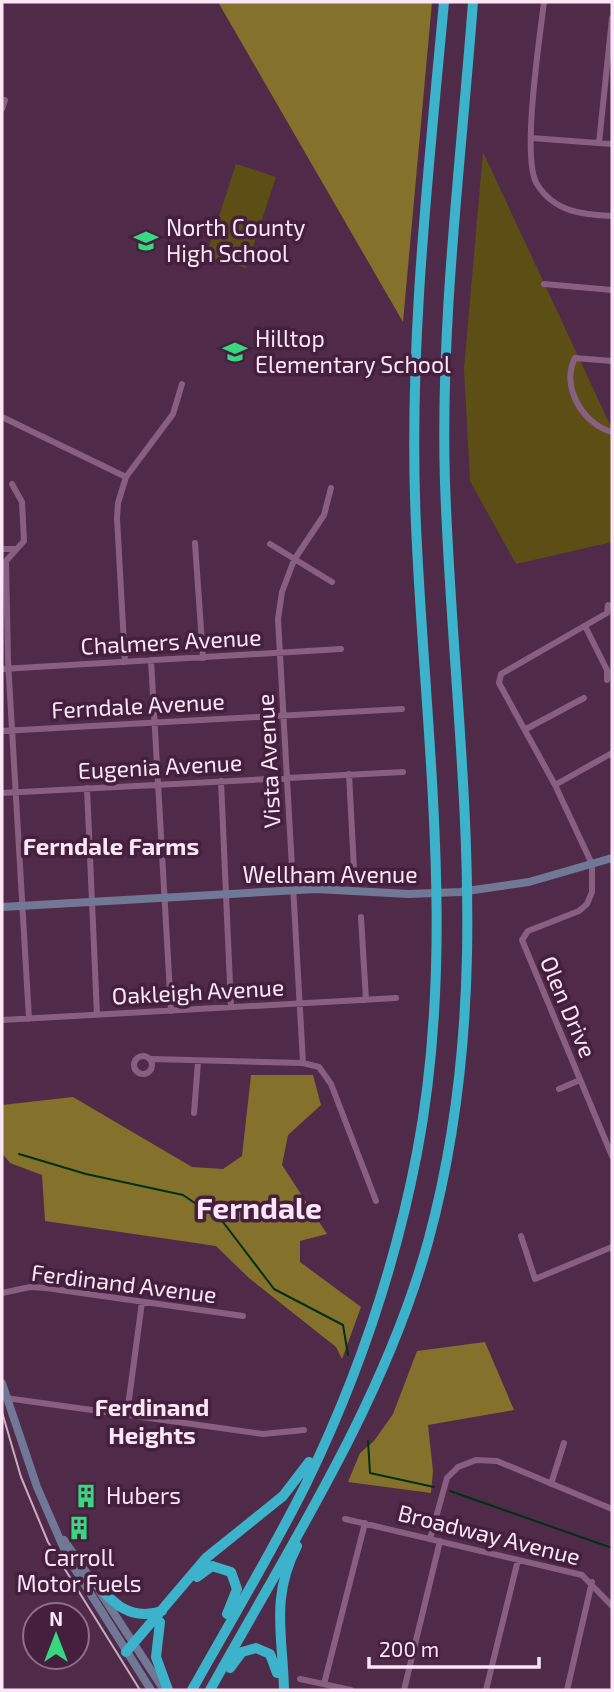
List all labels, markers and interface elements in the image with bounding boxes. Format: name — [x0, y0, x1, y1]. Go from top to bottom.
place label: North County High School — [166, 213, 305, 267]
school or university icon: North County High School — [132, 227, 160, 255]
place label: Hilltop Elementary School — [255, 324, 451, 378]
school or university icon: Hilltop Elementary School — [221, 338, 249, 366]
street label: Chalmers Avenue — [80, 622, 262, 660]
street label: Ferndale Avenue — [51, 686, 225, 724]
street label: Vista Avenue — [251, 693, 286, 829]
street label: Eugenia Avenue — [77, 748, 243, 784]
district label: Ferndale Farms — [23, 831, 199, 860]
street label: Wellham Avenue — [242, 860, 418, 888]
street label: Olen Drive — [535, 952, 603, 1062]
street label: Oakleigh Avenue — [111, 973, 285, 1009]
district label: Ferndale — [196, 1189, 322, 1225]
street label: Ferdinand Avenue — [30, 1258, 218, 1308]
district label: Ferdinand Heights — [95, 1392, 209, 1449]
place label: Hubers — [106, 1481, 181, 1509]
building icon: Hubers — [72, 1482, 100, 1510]
street label: Broadway Avenue — [395, 1498, 583, 1570]
building icon: Carroll Motor Fuels — [65, 1514, 93, 1542]
place label: Carroll Motor Fuels — [17, 1543, 141, 1597]
north arrow — [21, 1601, 91, 1671]
text: N — [49, 1607, 63, 1630]
scale bar — [369, 1626, 539, 1670]
text: 200 m — [379, 1636, 439, 1661]

